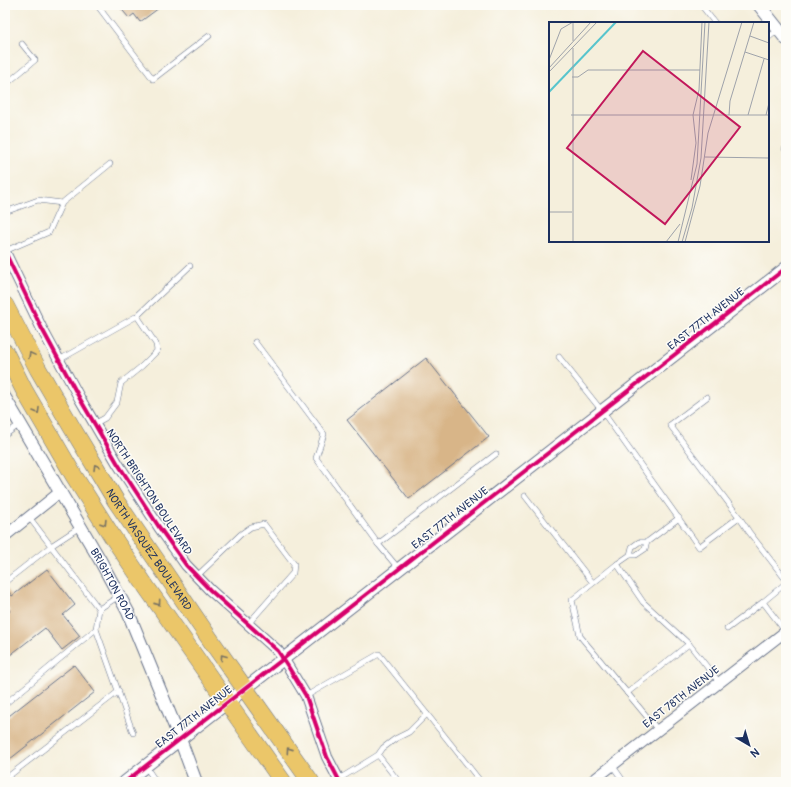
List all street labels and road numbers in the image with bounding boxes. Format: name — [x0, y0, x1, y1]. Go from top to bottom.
street label: EAST 77TH AVENUE — [665, 285, 747, 353]
street label: NORTH BRIGHTON BOULEVARD — [103, 427, 195, 557]
street label: EAST 77TH AVENUE — [409, 484, 491, 552]
street label: NORTH VASQUEZ BOULEVARD — [104, 486, 195, 613]
street label: BRIGHTON ROAD — [88, 546, 137, 622]
street label: EAST 78TH AVENUE — [640, 663, 722, 731]
street label: EAST 77TH AVENUE — [153, 683, 235, 751]

